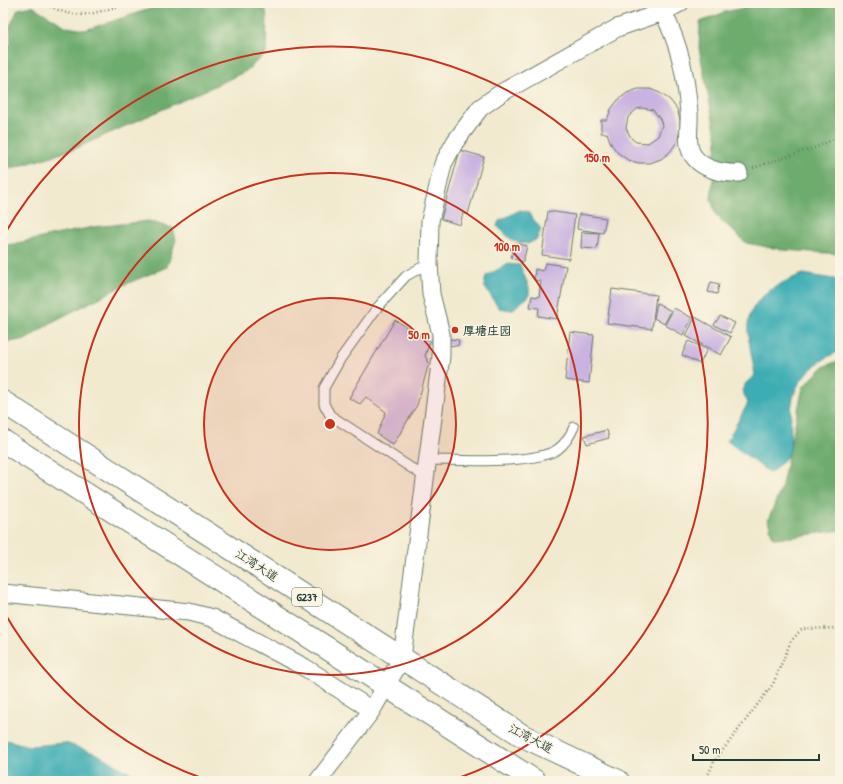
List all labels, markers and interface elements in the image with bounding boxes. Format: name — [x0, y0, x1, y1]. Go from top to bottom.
text: 150 m — [584, 149, 610, 166]
text: 100 m — [494, 238, 520, 255]
place label: 厚塘庄园 — [463, 322, 511, 339]
marker: 厚塘庄园 — [450, 325, 460, 335]
text: 50 m — [408, 326, 430, 343]
centre of rings — [323, 417, 337, 431]
street label: 江湾大道 — [232, 545, 282, 585]
road number: G237 — [292, 588, 322, 606]
street label: 江湾大道 — [506, 719, 556, 757]
scale bar — [693, 736, 819, 762]
text: 50 m — [699, 741, 720, 758]

